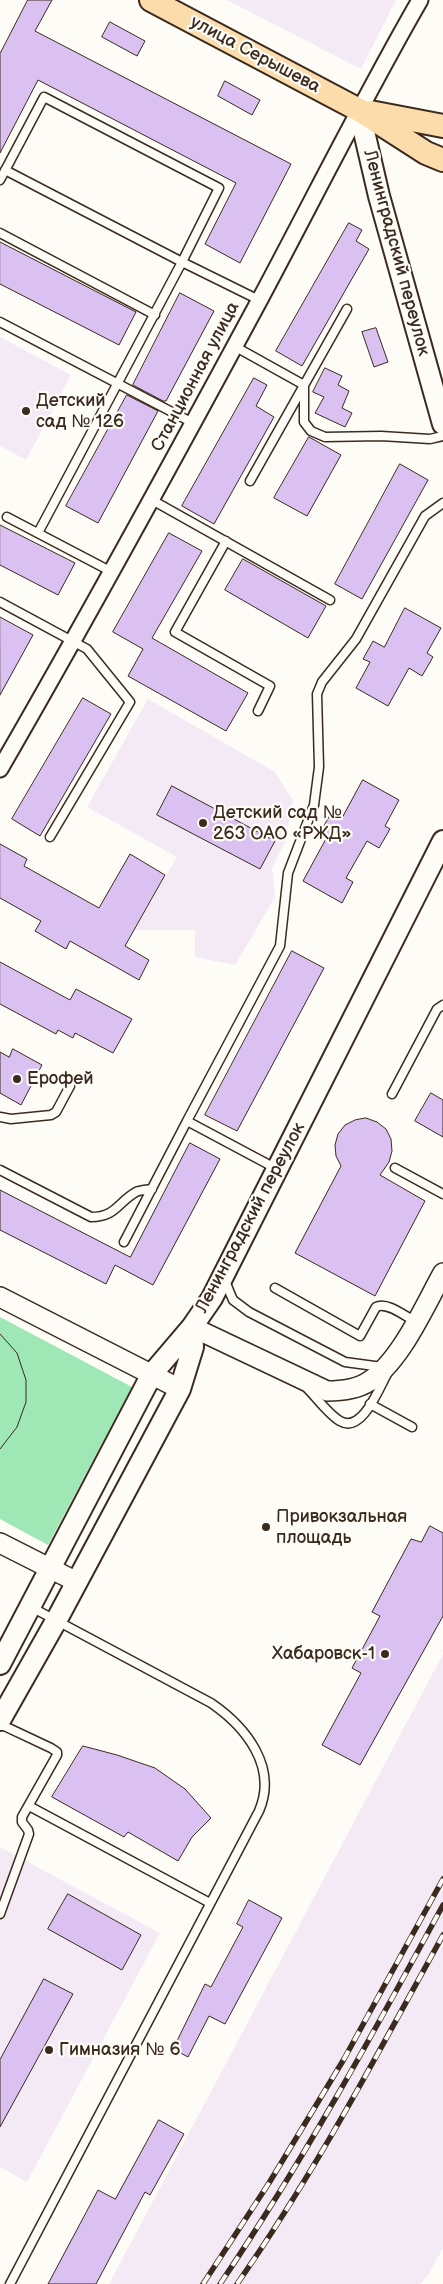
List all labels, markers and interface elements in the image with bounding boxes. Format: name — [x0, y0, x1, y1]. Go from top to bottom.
street label: улица Серышева — [186, 12, 324, 98]
street label: Ленинградский переулок — [358, 148, 434, 358]
street label: Станционная улица — [147, 298, 245, 456]
place label: Детский сад № 126 — [36, 390, 124, 432]
marker: Детский сад № 126 — [20, 405, 32, 417]
place label: Детский сад № 263 ОАО «РЖД» — [213, 802, 352, 844]
marker: Детский сад № 263 ОАО «РЖД» — [197, 817, 209, 829]
place label: Ерофей — [27, 1068, 94, 1090]
marker: Ерофей — [11, 1073, 23, 1085]
street label: Ленинградский переулок — [192, 1119, 310, 1317]
place label: Привокзальная площадь — [276, 1506, 407, 1548]
marker: Привокзальная площадь — [260, 1521, 272, 1533]
place label: Хабаровск-1 — [272, 1643, 375, 1665]
marker: Хабаровск-1 — [379, 1648, 391, 1660]
place label: Гимназия № 6 — [59, 2039, 180, 2061]
marker: Гимназия № 6 — [43, 2044, 55, 2056]

